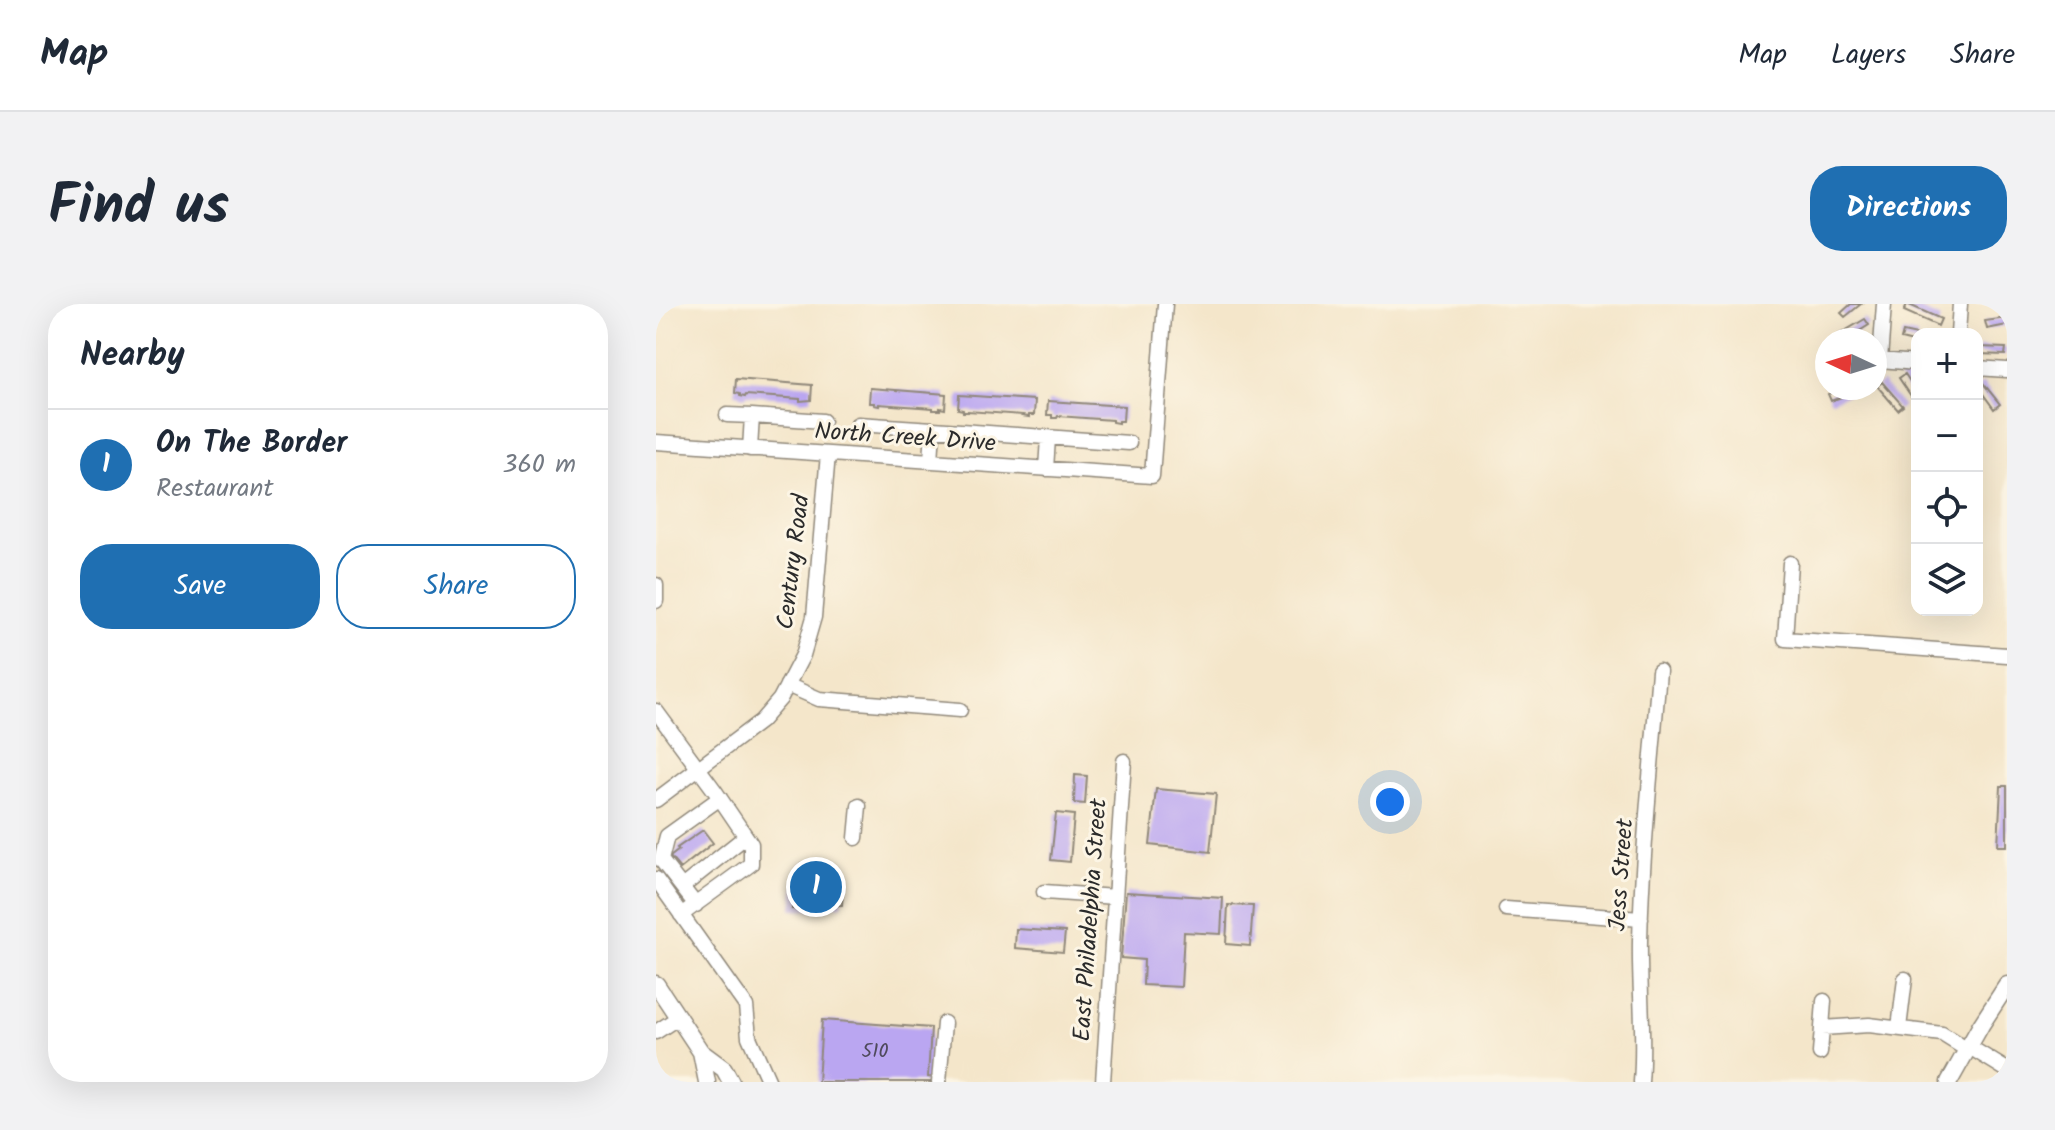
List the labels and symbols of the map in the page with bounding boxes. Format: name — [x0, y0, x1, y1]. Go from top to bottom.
north arrow — [1815, 328, 1887, 400]
street label: North Creek Drive — [813, 412, 997, 464]
street label: Century Road — [766, 491, 822, 632]
your location — [1370, 782, 1410, 822]
street label: East Philadelphia Street — [1063, 796, 1119, 1043]
street label: Jess Street — [1599, 817, 1645, 933]
pin: 1 — [790, 857, 842, 917]
house number: 510 — [861, 1036, 889, 1068]

